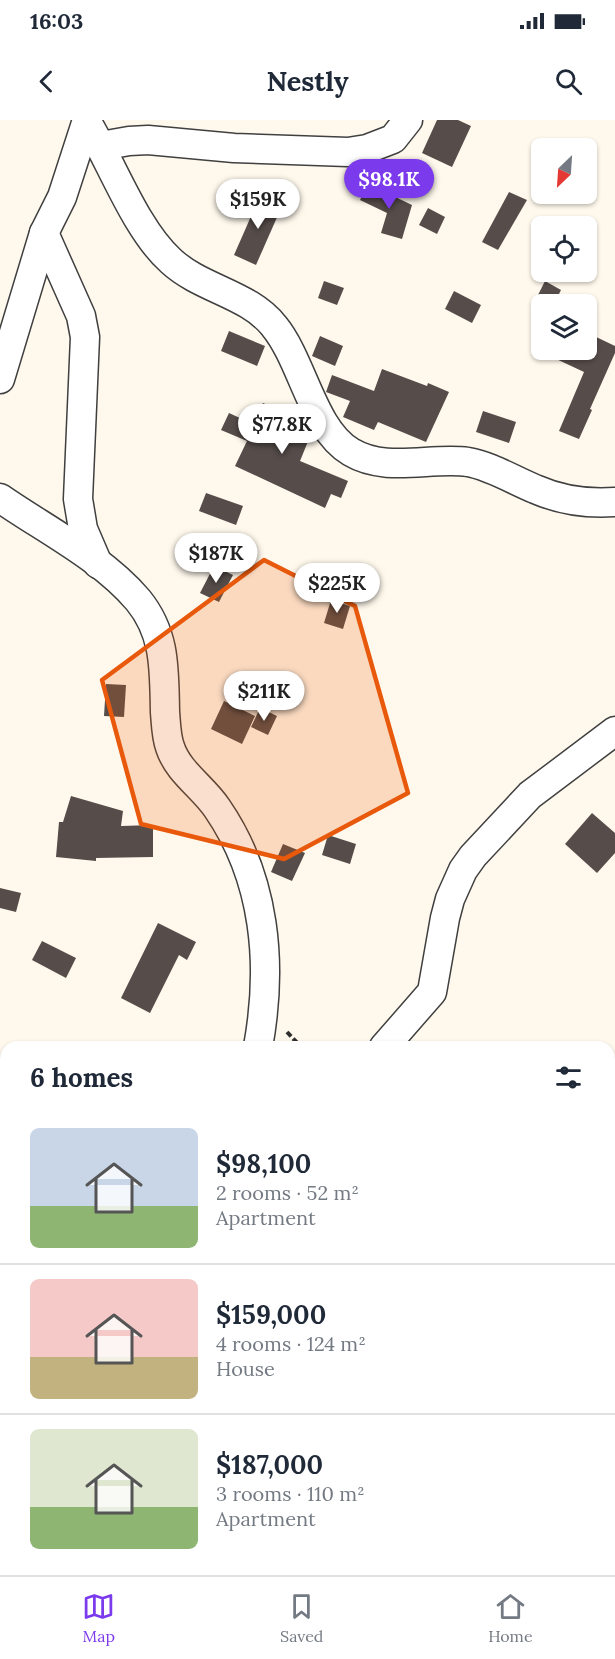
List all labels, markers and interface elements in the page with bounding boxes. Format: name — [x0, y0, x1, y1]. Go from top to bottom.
text: 16:03 — [30, 7, 83, 35]
text: Nestly — [266, 64, 349, 98]
icon: back — [30, 65, 63, 98]
icon: search — [552, 65, 585, 98]
north arrow — [531, 138, 597, 204]
map controls — [531, 138, 597, 360]
pin: $98.1K — [340, 159, 438, 210]
text: $98.1K — [358, 166, 420, 191]
pin: $159K — [216, 179, 300, 230]
text: $159K — [230, 186, 286, 211]
button: locate — [531, 216, 597, 282]
button: layers — [531, 294, 597, 360]
pin: $77.8K — [233, 404, 331, 455]
text: $77.8K — [252, 411, 312, 436]
pin: $187K — [174, 533, 258, 584]
text: $187K — [189, 540, 243, 565]
pin: $225K — [295, 563, 379, 614]
text: $225K — [308, 570, 366, 595]
pin: $211K — [222, 671, 306, 722]
text: $211K — [238, 678, 290, 703]
text: 6 homes — [30, 1061, 133, 1094]
icon: filters — [552, 1061, 585, 1094]
text: $98,100 — [216, 1147, 311, 1180]
icon: home — [78, 1152, 150, 1224]
text: 2 rooms · 52 m² — [216, 1180, 359, 1205]
text: Apartment — [216, 1205, 316, 1230]
text: $159,000 — [216, 1298, 326, 1331]
icon: home — [78, 1303, 150, 1375]
text: 4 rooms · 124 m² — [216, 1331, 366, 1356]
text: House — [216, 1356, 275, 1381]
text: $187,000 — [216, 1448, 323, 1481]
icon: home — [78, 1453, 150, 1525]
text: 3 rooms · 110 m² — [216, 1481, 365, 1506]
text: Apartment — [216, 1506, 316, 1531]
tab: Map — [82, 1590, 115, 1646]
tab: Saved — [280, 1590, 323, 1646]
tab: Home — [488, 1590, 533, 1646]

